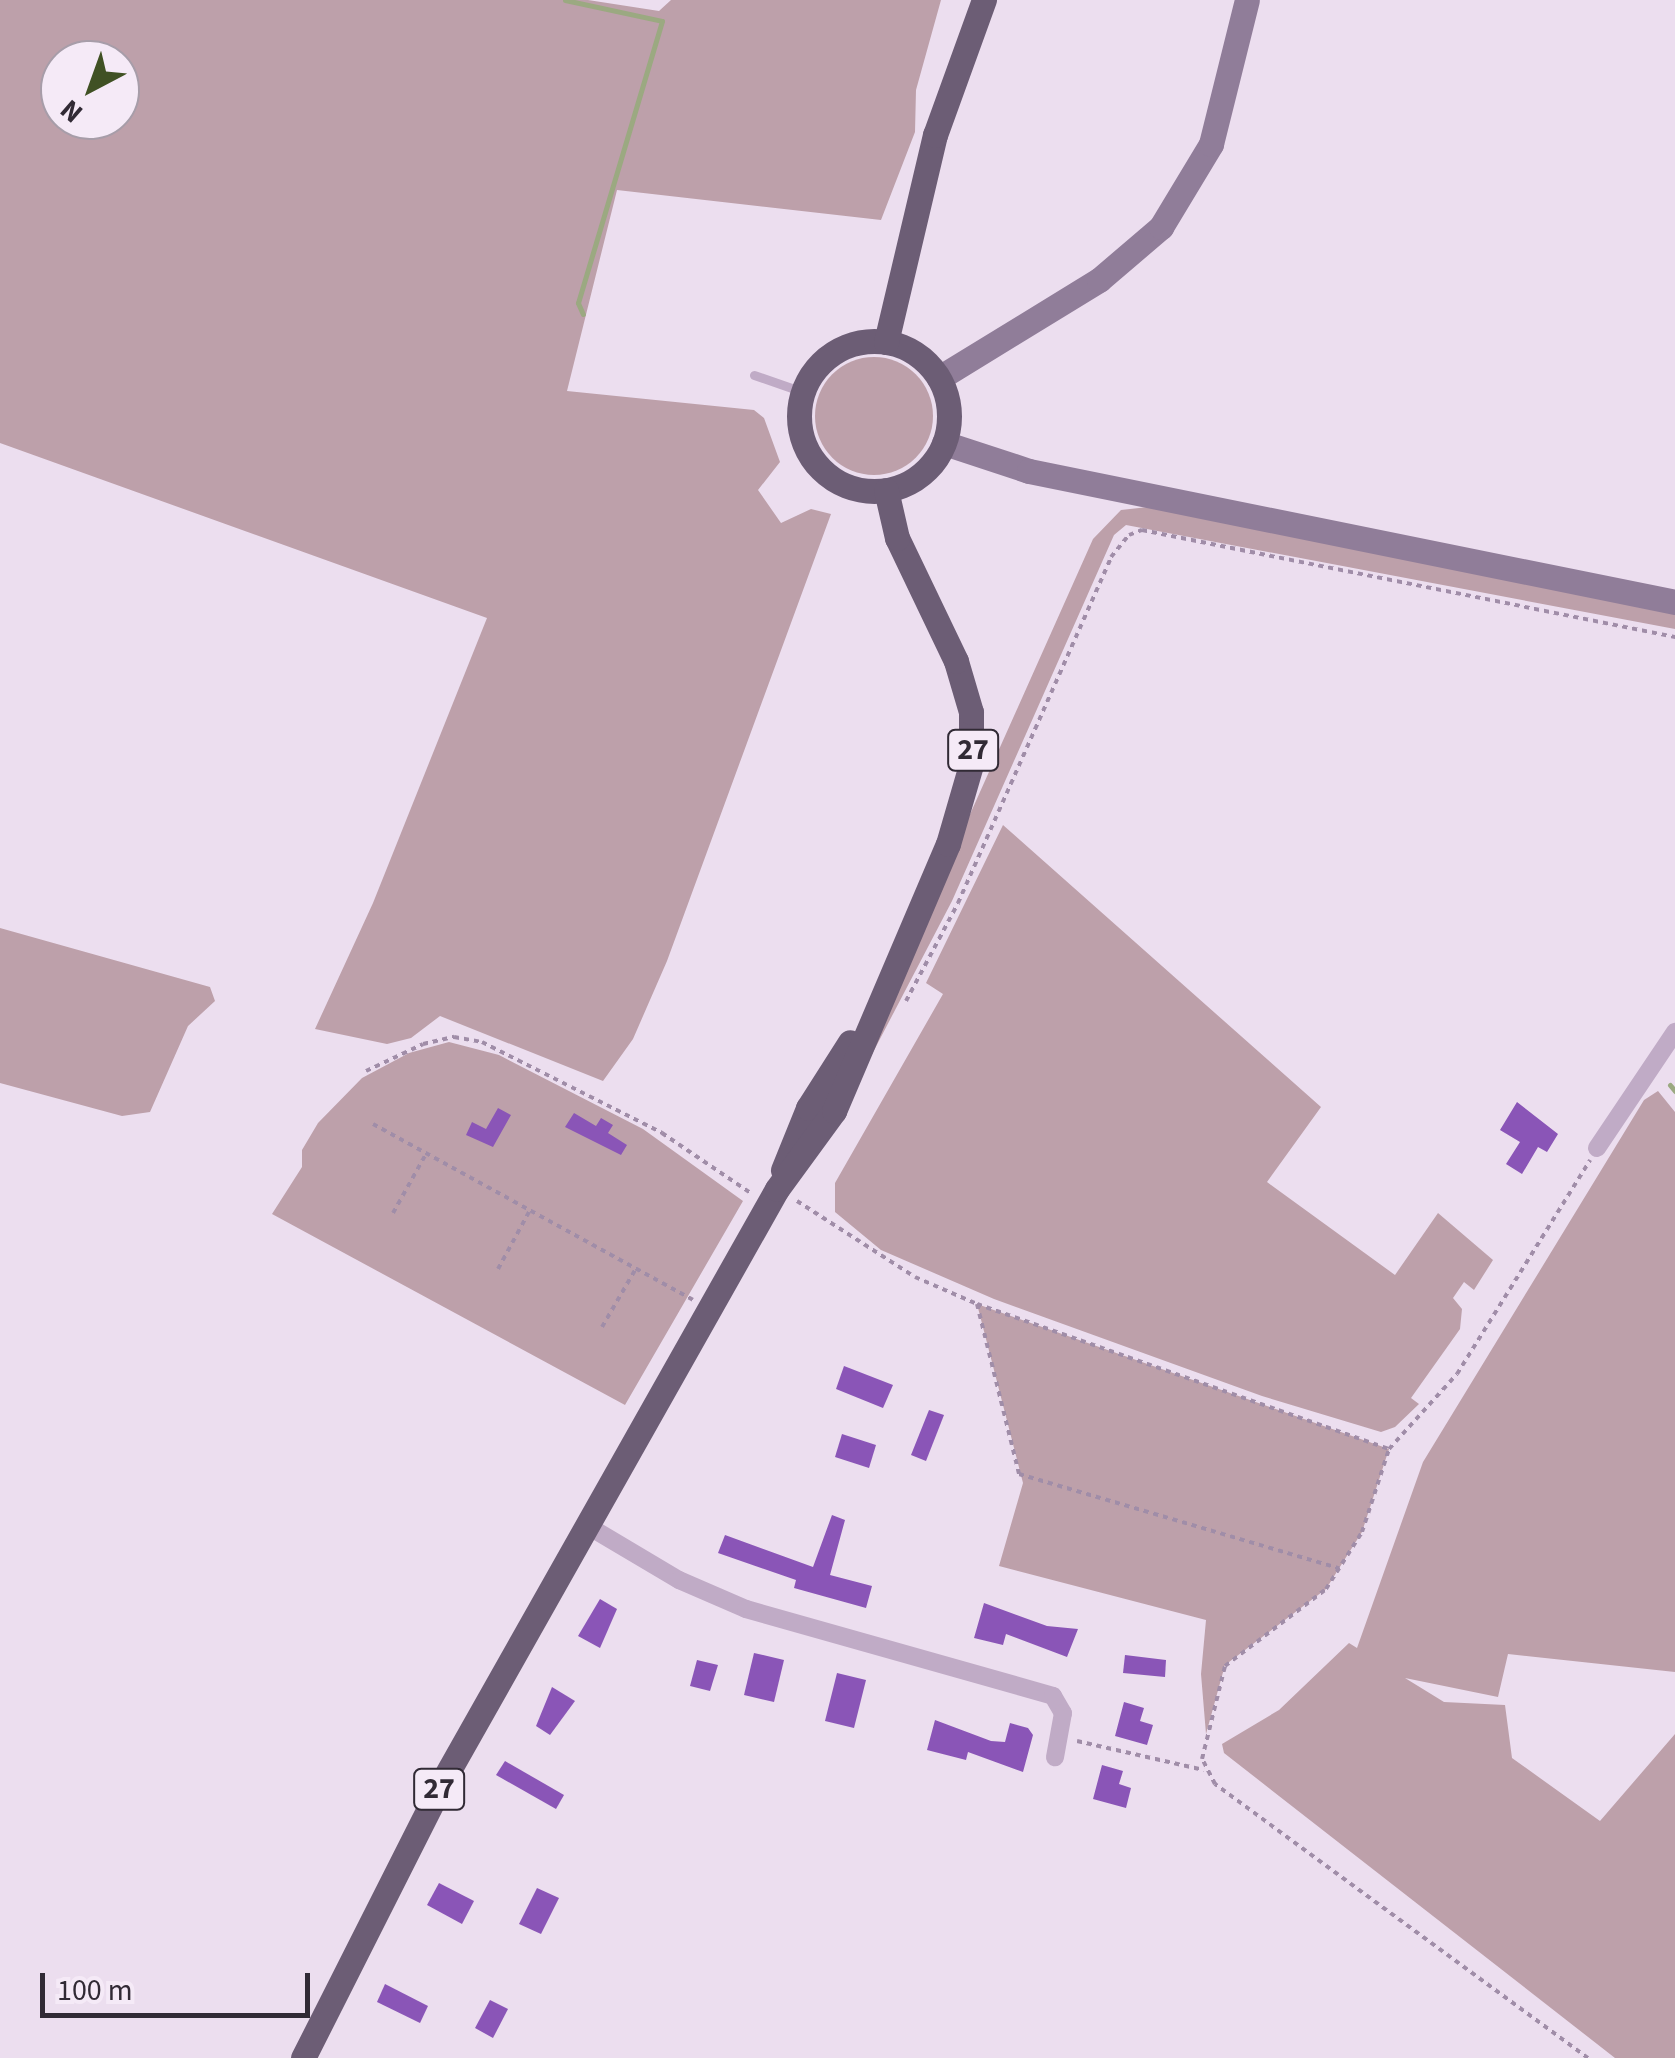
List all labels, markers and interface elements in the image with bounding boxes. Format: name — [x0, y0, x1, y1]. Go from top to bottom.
north arrow — [40, 40, 140, 140]
text: N — [51, 90, 92, 132]
road number: 27 — [946, 725, 1000, 775]
road number: 27 — [412, 1764, 466, 1814]
scale bar — [45, 1953, 315, 2015]
text: 100 m — [57, 1969, 133, 2012]

